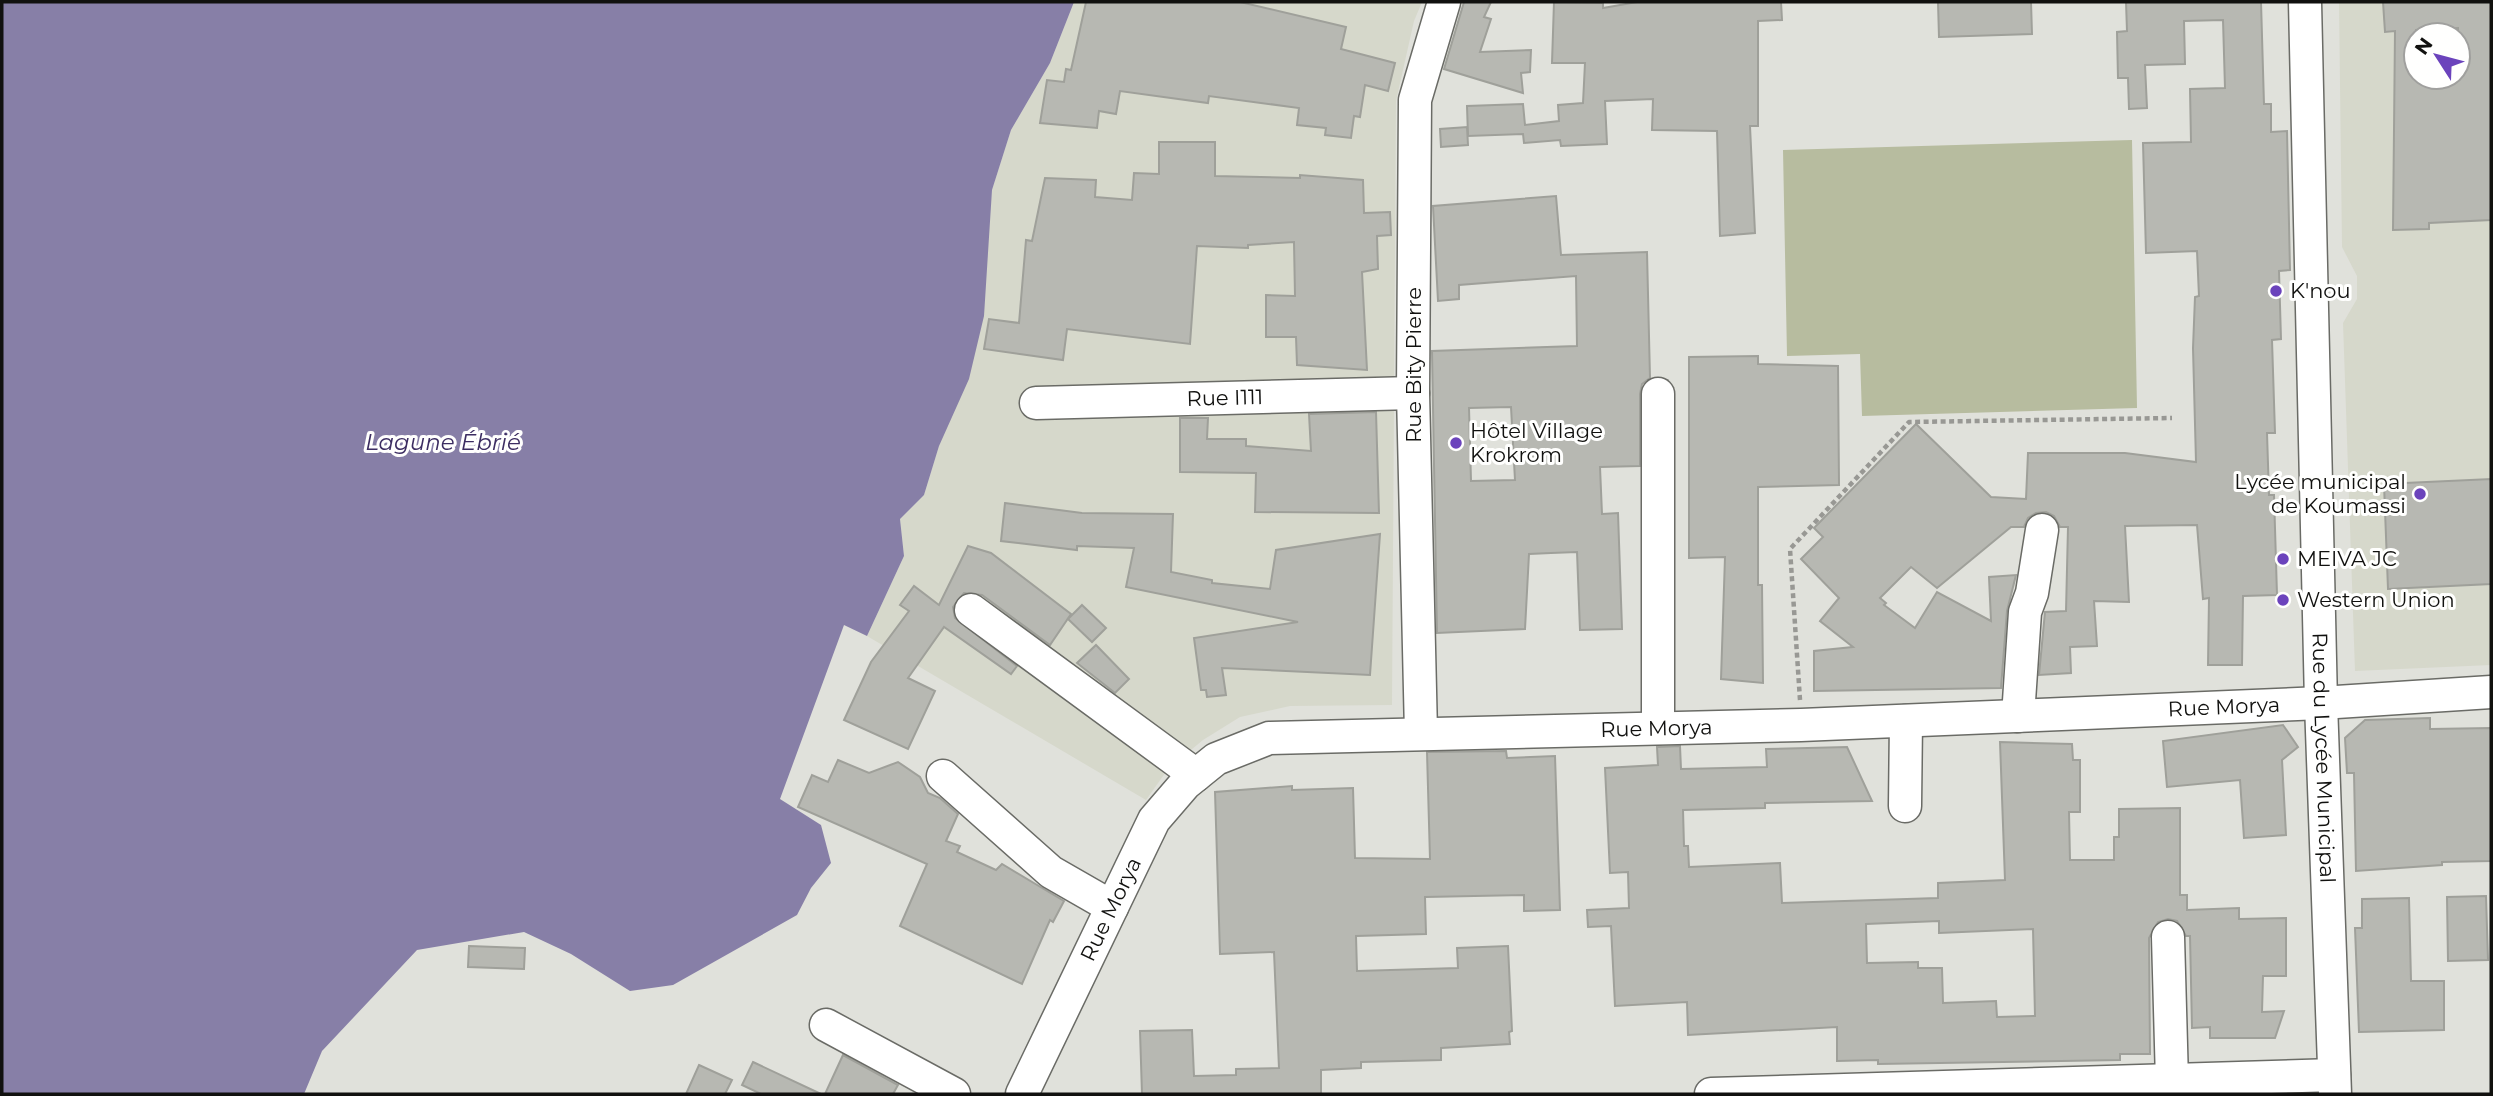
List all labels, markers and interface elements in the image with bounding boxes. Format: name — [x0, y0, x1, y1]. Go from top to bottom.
north arrow — [2402, 21, 2472, 91]
text: N — [2410, 33, 2437, 59]
place label: K'nou — [2290, 278, 2351, 303]
marker: K'nou — [2268, 283, 2284, 299]
street label: Rue Bity Pierre — [1401, 287, 1426, 443]
street label: Rue I111 — [1186, 384, 1264, 411]
place label: Hôtel Village Krokrom — [1470, 418, 1603, 467]
water label: Lagune Ébrié — [365, 428, 521, 456]
marker: Hôtel Village Krokrom — [1448, 435, 1464, 451]
place label: Lycée municipal de Koumassi — [2234, 469, 2406, 518]
marker: Lycée municipal de Koumassi — [2412, 486, 2428, 502]
place label: MEIVA JC — [2297, 546, 2397, 571]
marker: MEIVA JC — [2275, 551, 2291, 567]
place label: Western Union — [2297, 587, 2455, 612]
marker: Western Union — [2275, 592, 2291, 608]
street label: Rue du Lycée Municipal — [2307, 632, 2340, 884]
street label: Rue Morya — [2167, 692, 2281, 721]
street label: Rue Morya — [1600, 714, 1713, 742]
street label: Rue Morya — [1075, 853, 1146, 965]

